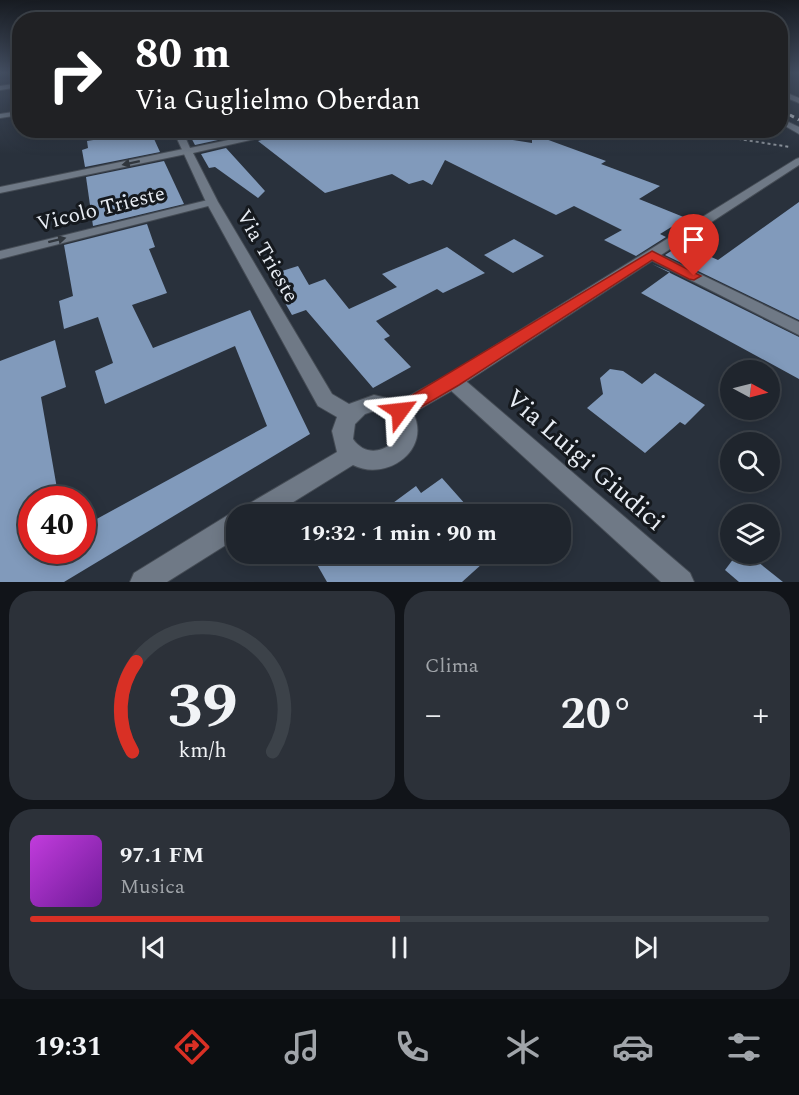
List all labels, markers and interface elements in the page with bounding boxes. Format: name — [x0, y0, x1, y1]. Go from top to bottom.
text: 80 m — [135, 23, 230, 86]
icon: right — [36, 36, 114, 114]
text: Via Guglielmo Oberdan — [135, 80, 421, 122]
one-way arrow — [121, 159, 140, 168]
street label: Vicolo Trieste — [33, 178, 169, 240]
street label: Via Trieste — [227, 204, 307, 308]
pin — [668, 214, 719, 276]
icon: arrive — [677, 223, 710, 256]
one-way arrow — [48, 235, 66, 245]
north arrow — [720, 360, 780, 420]
map controls — [720, 360, 780, 564]
position arrow — [368, 379, 432, 443]
street label: Via Luigi Giudici — [496, 379, 674, 541]
button: search — [720, 432, 780, 492]
speed limit sign: 40 — [18, 486, 96, 564]
button: layers — [720, 504, 780, 564]
text: 19:32 · 1 min · 90 m — [300, 517, 497, 550]
text: Clima — [425, 651, 479, 681]
text: 39 — [167, 660, 237, 755]
text: 20° — [561, 680, 634, 749]
text: − — [425, 690, 442, 740]
text: + — [753, 690, 769, 740]
text: km/h — [178, 735, 226, 768]
text: 97.1 FM — [120, 839, 204, 872]
text: Musica — [120, 872, 185, 902]
icon: previous — [137, 931, 170, 964]
icon: pause — [383, 931, 416, 964]
icon: next — [629, 931, 662, 964]
text: 19:31 — [34, 1026, 102, 1068]
icon: directions — [171, 1026, 213, 1068]
icon: music — [281, 1026, 323, 1068]
icon: phone — [391, 1026, 433, 1068]
icon: climate — [502, 1026, 544, 1068]
icon: car — [612, 1026, 654, 1068]
icon: filters — [723, 1026, 765, 1068]

